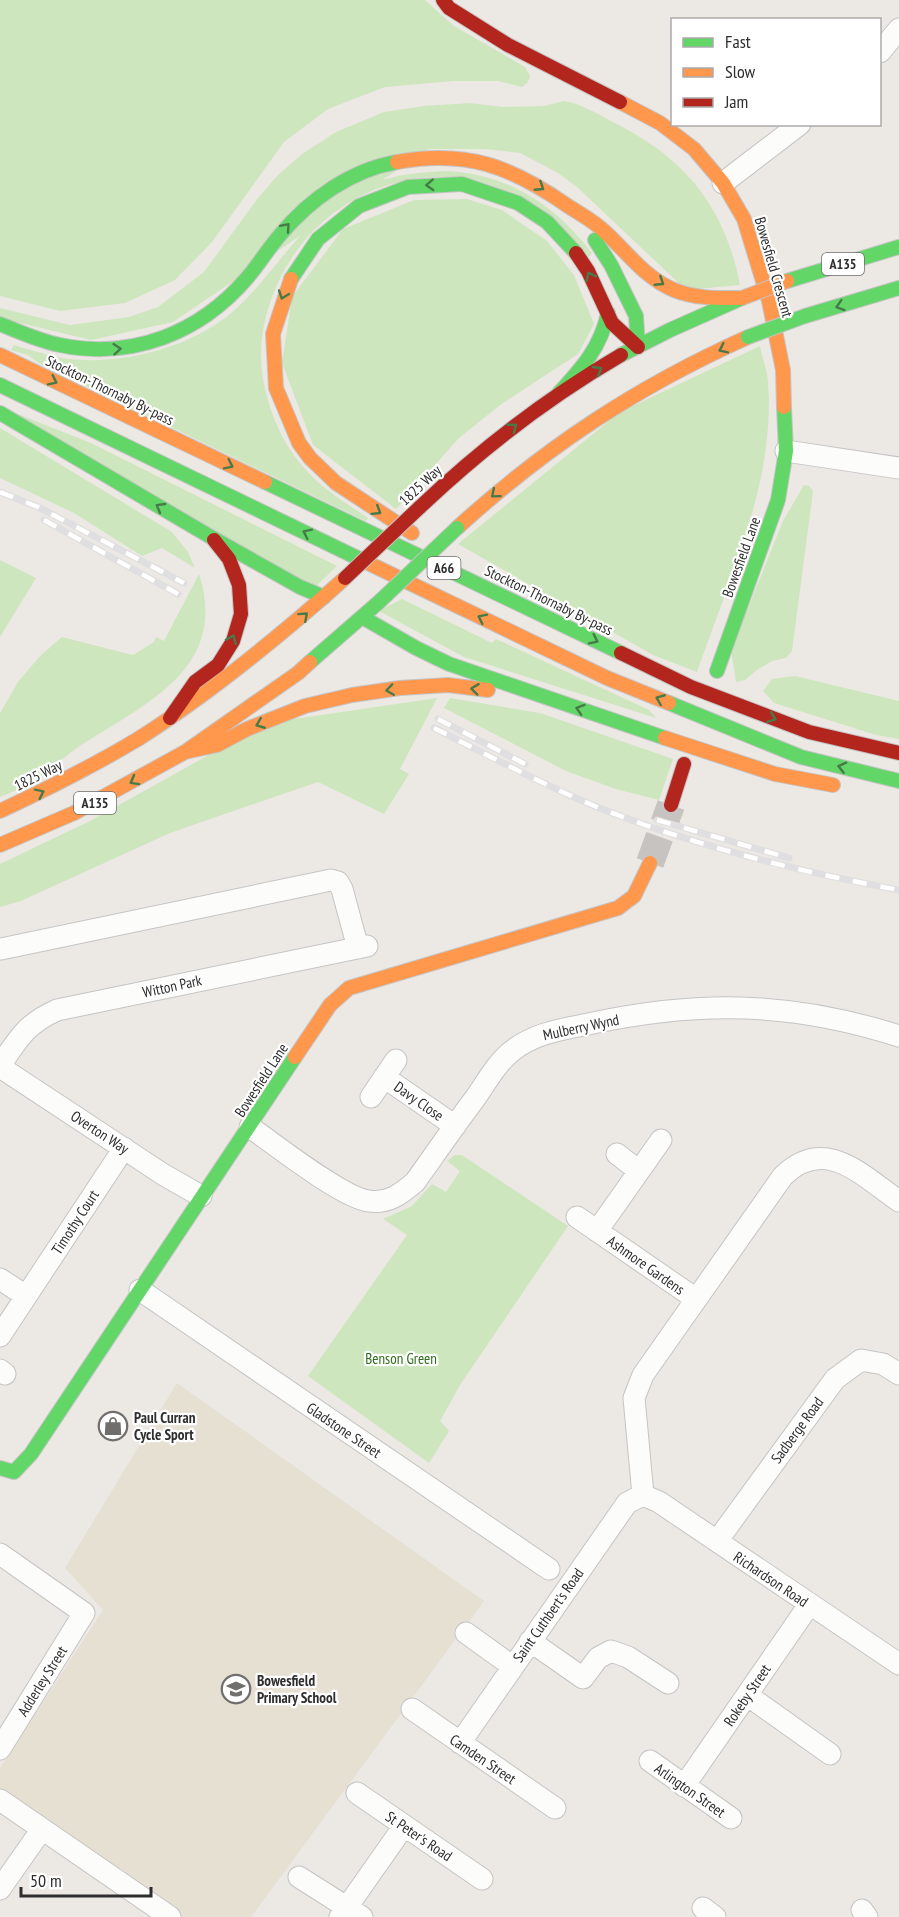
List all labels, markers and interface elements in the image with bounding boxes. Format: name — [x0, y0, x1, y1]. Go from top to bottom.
legend — [671, 18, 881, 126]
text: Fast — [725, 30, 751, 53]
text: Slow — [725, 60, 756, 83]
text: Jam — [724, 90, 748, 113]
one-way arrow — [425, 178, 435, 191]
one-way arrow — [534, 180, 545, 191]
street label: Bowesfield Crescent — [751, 215, 797, 319]
one-way arrow — [279, 224, 290, 234]
road number: A135 — [822, 253, 864, 275]
one-way arrow — [586, 271, 597, 282]
one-way arrow — [654, 275, 664, 287]
one-way arrow — [277, 289, 290, 300]
one-way arrow — [835, 299, 846, 311]
one-way arrow — [718, 341, 729, 353]
one-way arrow — [113, 342, 122, 355]
street label: Stockton-Thornaby By-pass — [43, 351, 177, 429]
one-way arrow — [592, 366, 602, 377]
one-way arrow — [46, 373, 57, 385]
one-way arrow — [506, 424, 517, 435]
one-way arrow — [222, 458, 233, 469]
street label: 1825 Way — [395, 460, 445, 509]
one-way arrow — [491, 486, 502, 497]
one-way arrow — [156, 503, 166, 514]
one-way arrow — [371, 503, 381, 515]
street label: Bowesfield Lane — [718, 514, 764, 600]
one-way arrow — [303, 529, 313, 540]
road number: A66 — [428, 557, 460, 579]
street label: Stockton-Thornaby By-pass — [482, 561, 616, 639]
one-way arrow — [297, 612, 307, 623]
one-way arrow — [478, 614, 489, 625]
one-way arrow — [587, 633, 598, 645]
one-way arrow — [225, 634, 237, 645]
one-way arrow — [385, 683, 395, 695]
one-way arrow — [470, 683, 479, 695]
one-way arrow — [655, 694, 665, 707]
one-way arrow — [575, 704, 586, 716]
one-way arrow — [766, 711, 777, 723]
one-way arrow — [255, 717, 266, 729]
street label: 1825 Way — [11, 755, 65, 795]
one-way arrow — [837, 761, 847, 774]
one-way arrow — [130, 774, 141, 785]
one-way arrow — [34, 789, 45, 801]
road number: A135 — [74, 792, 116, 814]
street label: Witton Park — [141, 970, 203, 1002]
street label: Mulberry Wynd — [541, 1010, 621, 1044]
street label: Bowesfield Lane — [230, 1040, 292, 1120]
street label: Davy Close — [390, 1077, 448, 1125]
street label: Overton Way — [67, 1106, 133, 1158]
street label: Timothy Court — [47, 1186, 103, 1258]
street label: Ashmore Gardens — [604, 1231, 688, 1299]
park label: Benson Green — [365, 1349, 437, 1368]
street label: Sadberge Road — [767, 1393, 827, 1467]
street label: Gladstone Street — [303, 1398, 385, 1462]
place label: Paul Curran Cycle Sport — [134, 1408, 196, 1444]
shop icon: Paul Curran Cycle Sport — [97, 1410, 129, 1442]
street label: Richardson Road — [730, 1547, 812, 1611]
street label: Saint Cuthbert's Road — [509, 1564, 587, 1666]
street label: Adderley Street — [13, 1642, 71, 1720]
street label: Rokeby Street — [719, 1660, 775, 1730]
place label: Bowesfield Primary School — [257, 1671, 337, 1707]
school or university icon: Bowesfield Primary School — [220, 1673, 252, 1705]
street label: Camden Street — [446, 1730, 520, 1788]
street label: Arlington Street — [651, 1759, 729, 1821]
street label: St Peter's Road — [382, 1807, 456, 1865]
scale bar — [21, 1860, 152, 1898]
text: 50 m — [30, 1869, 62, 1892]

